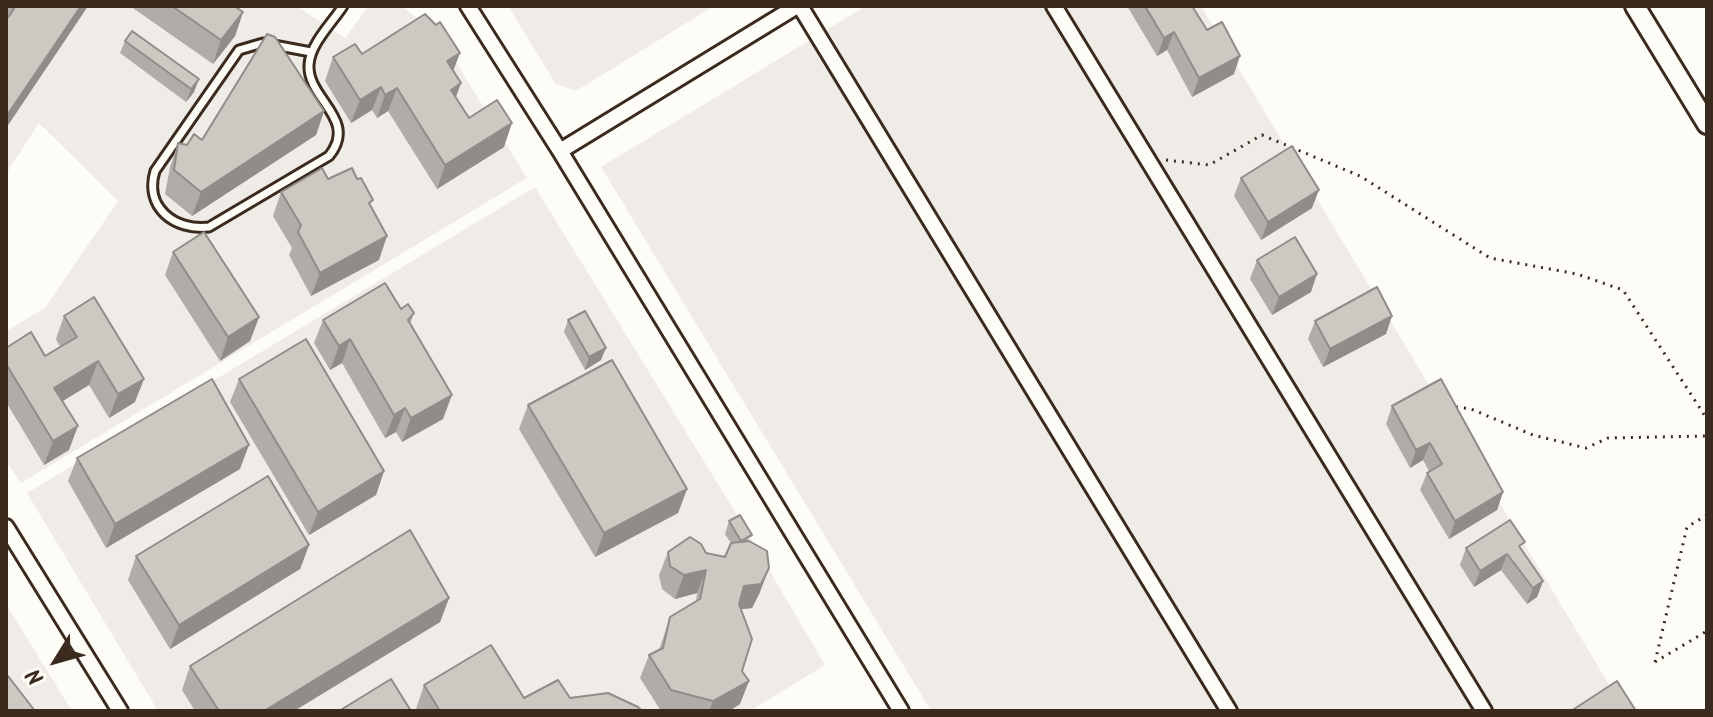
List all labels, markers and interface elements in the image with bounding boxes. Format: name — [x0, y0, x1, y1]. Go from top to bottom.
north arrow — [16, 621, 96, 701]
text: N — [18, 660, 55, 692]

